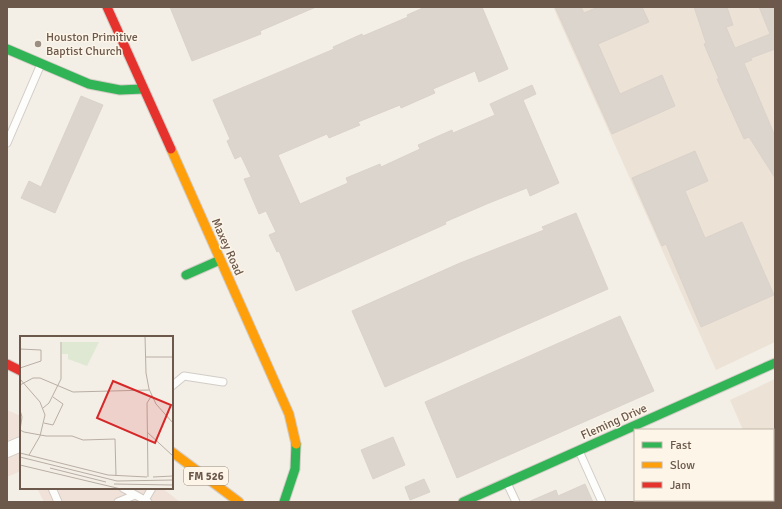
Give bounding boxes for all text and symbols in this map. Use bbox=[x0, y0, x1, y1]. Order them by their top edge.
place label: Houston Primitive Baptist Church bbox=[46, 30, 138, 59]
marker: Houston Primitive Baptist Church bbox=[33, 39, 43, 49]
street label: Maxey Road bbox=[208, 216, 246, 278]
inset map bbox=[20, 336, 173, 489]
street label: Fleming Drive bbox=[579, 401, 649, 443]
legend bbox=[634, 429, 774, 501]
text: Fast bbox=[670, 438, 691, 453]
text: Slow bbox=[670, 458, 695, 473]
road number: FM 526 bbox=[184, 467, 228, 485]
text: Jam bbox=[670, 478, 691, 493]

